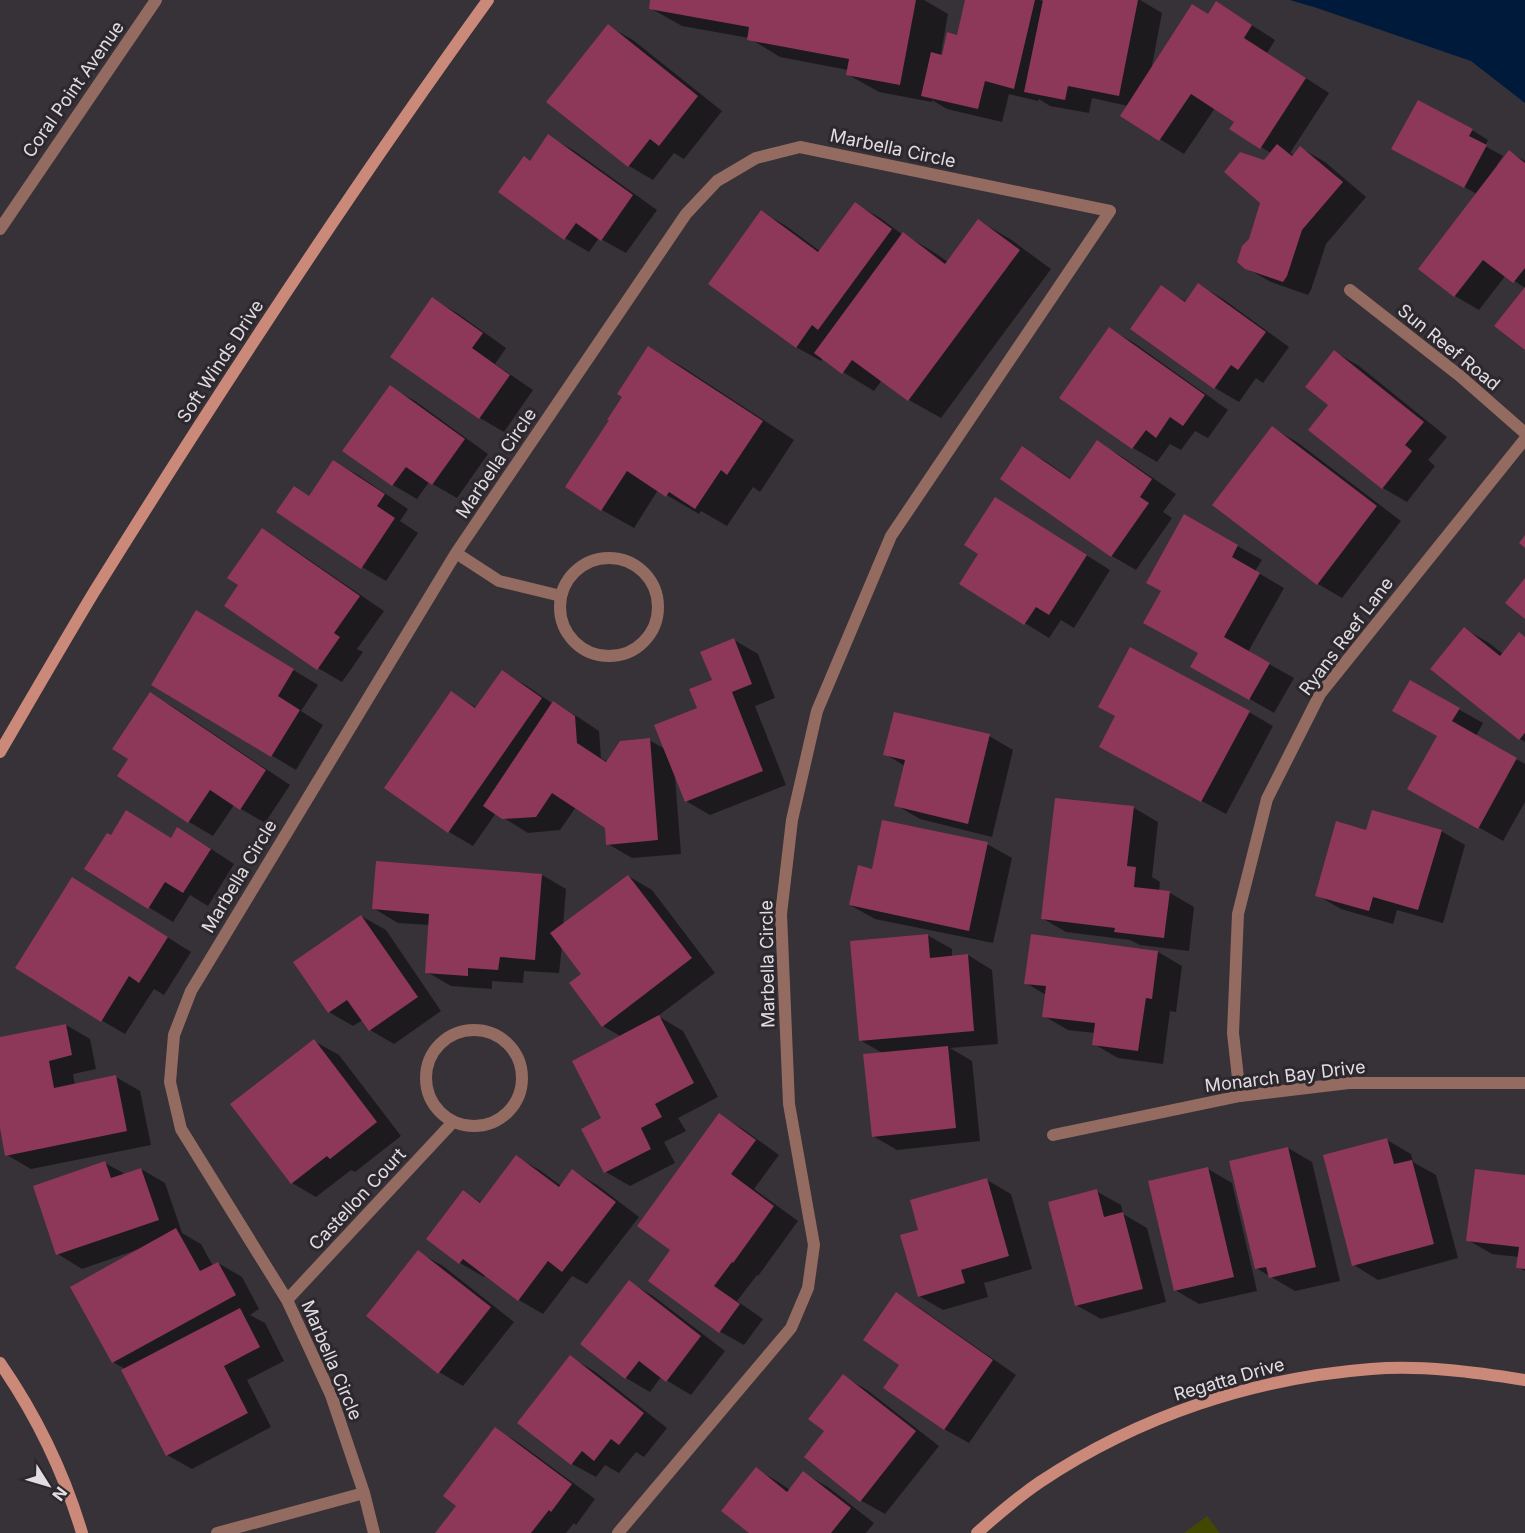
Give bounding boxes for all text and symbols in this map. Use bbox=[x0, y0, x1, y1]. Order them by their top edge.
street label: Coral Point Avenue bbox=[18, 17, 128, 161]
street label: Marbella Circle bbox=[828, 124, 958, 172]
street label: Soft Winds Drive bbox=[172, 296, 268, 426]
street label: Sun Reef Road bbox=[1394, 299, 1504, 395]
street label: Marbella Circle bbox=[452, 404, 540, 522]
street label: Ryans Reef Lane bbox=[1295, 573, 1397, 699]
street label: Marbella Circle bbox=[197, 816, 281, 936]
street label: Marbella Circle bbox=[755, 900, 779, 1028]
street label: Monarch Bay Drive bbox=[1203, 1056, 1367, 1096]
street label: Castellon Court bbox=[304, 1144, 410, 1254]
street label: Marbella Circle bbox=[297, 1297, 367, 1423]
street label: Regatta Drive bbox=[1171, 1353, 1287, 1405]
north arrow bbox=[18, 1455, 78, 1515]
text: N bbox=[48, 1483, 72, 1505]

